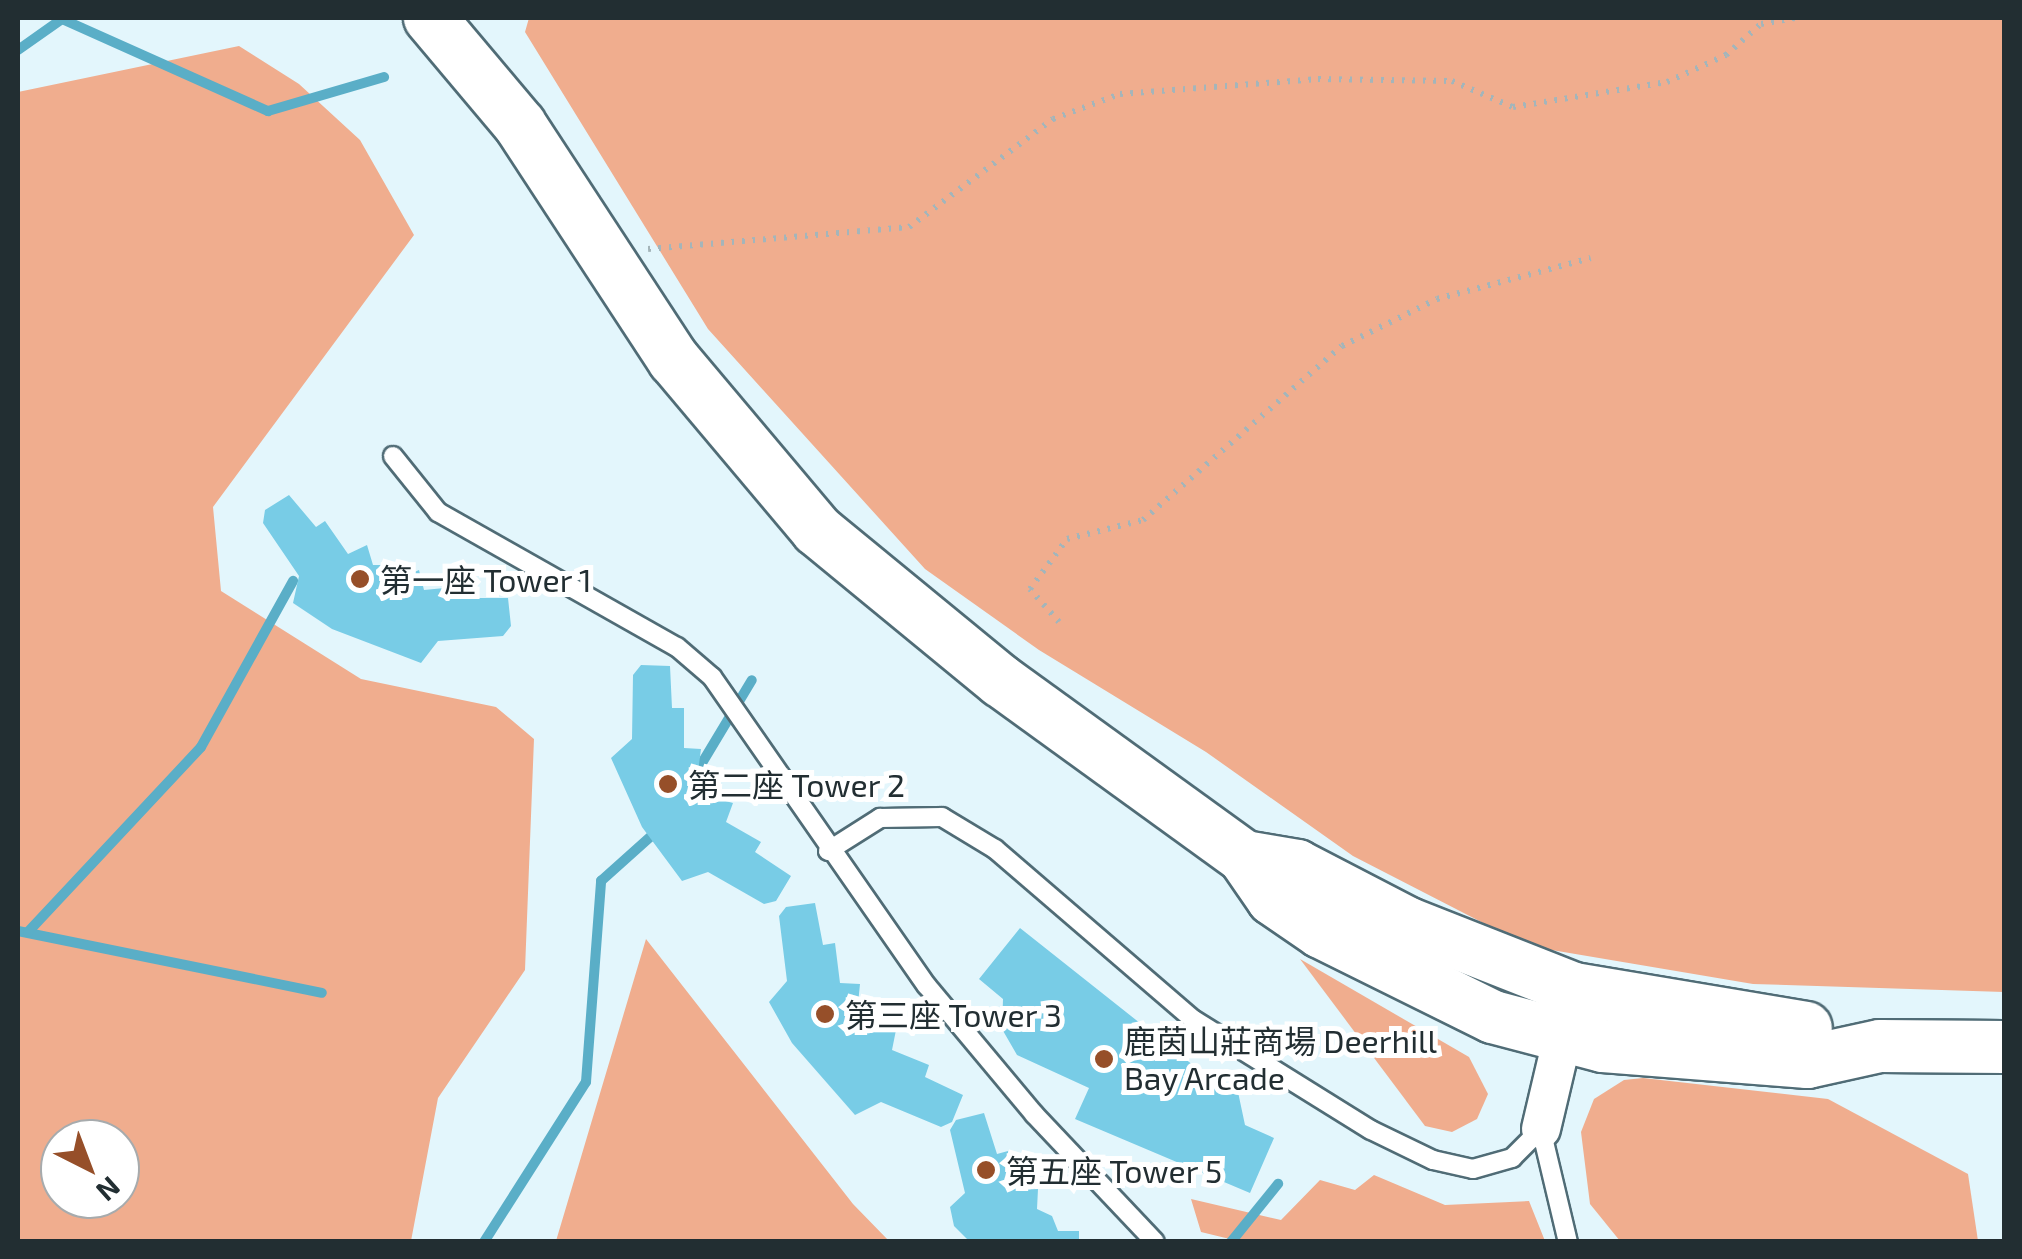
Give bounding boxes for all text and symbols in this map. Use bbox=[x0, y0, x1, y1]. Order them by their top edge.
place label: 第一座 Tower 1 bbox=[380, 560, 592, 598]
marker: 第一座 Tower 1 bbox=[349, 568, 371, 590]
place label: 第二座 Tower 2 bbox=[688, 765, 906, 803]
marker: 第二座 Tower 2 bbox=[657, 773, 679, 795]
place label: 第三座 Tower 3 bbox=[845, 995, 1062, 1033]
marker: 第三座 Tower 3 bbox=[814, 1003, 836, 1025]
place label: 鹿茵山莊商場 Deerhill Bay Arcade bbox=[1124, 1022, 1437, 1097]
marker: 鹿茵山莊商場 Deerhill Bay Arcade bbox=[1093, 1048, 1115, 1070]
north arrow bbox=[40, 1119, 140, 1219]
place label: 第五座 Tower 5 bbox=[1006, 1151, 1223, 1189]
marker: 第五座 Tower 5 bbox=[975, 1159, 997, 1181]
text: N bbox=[90, 1170, 128, 1209]

